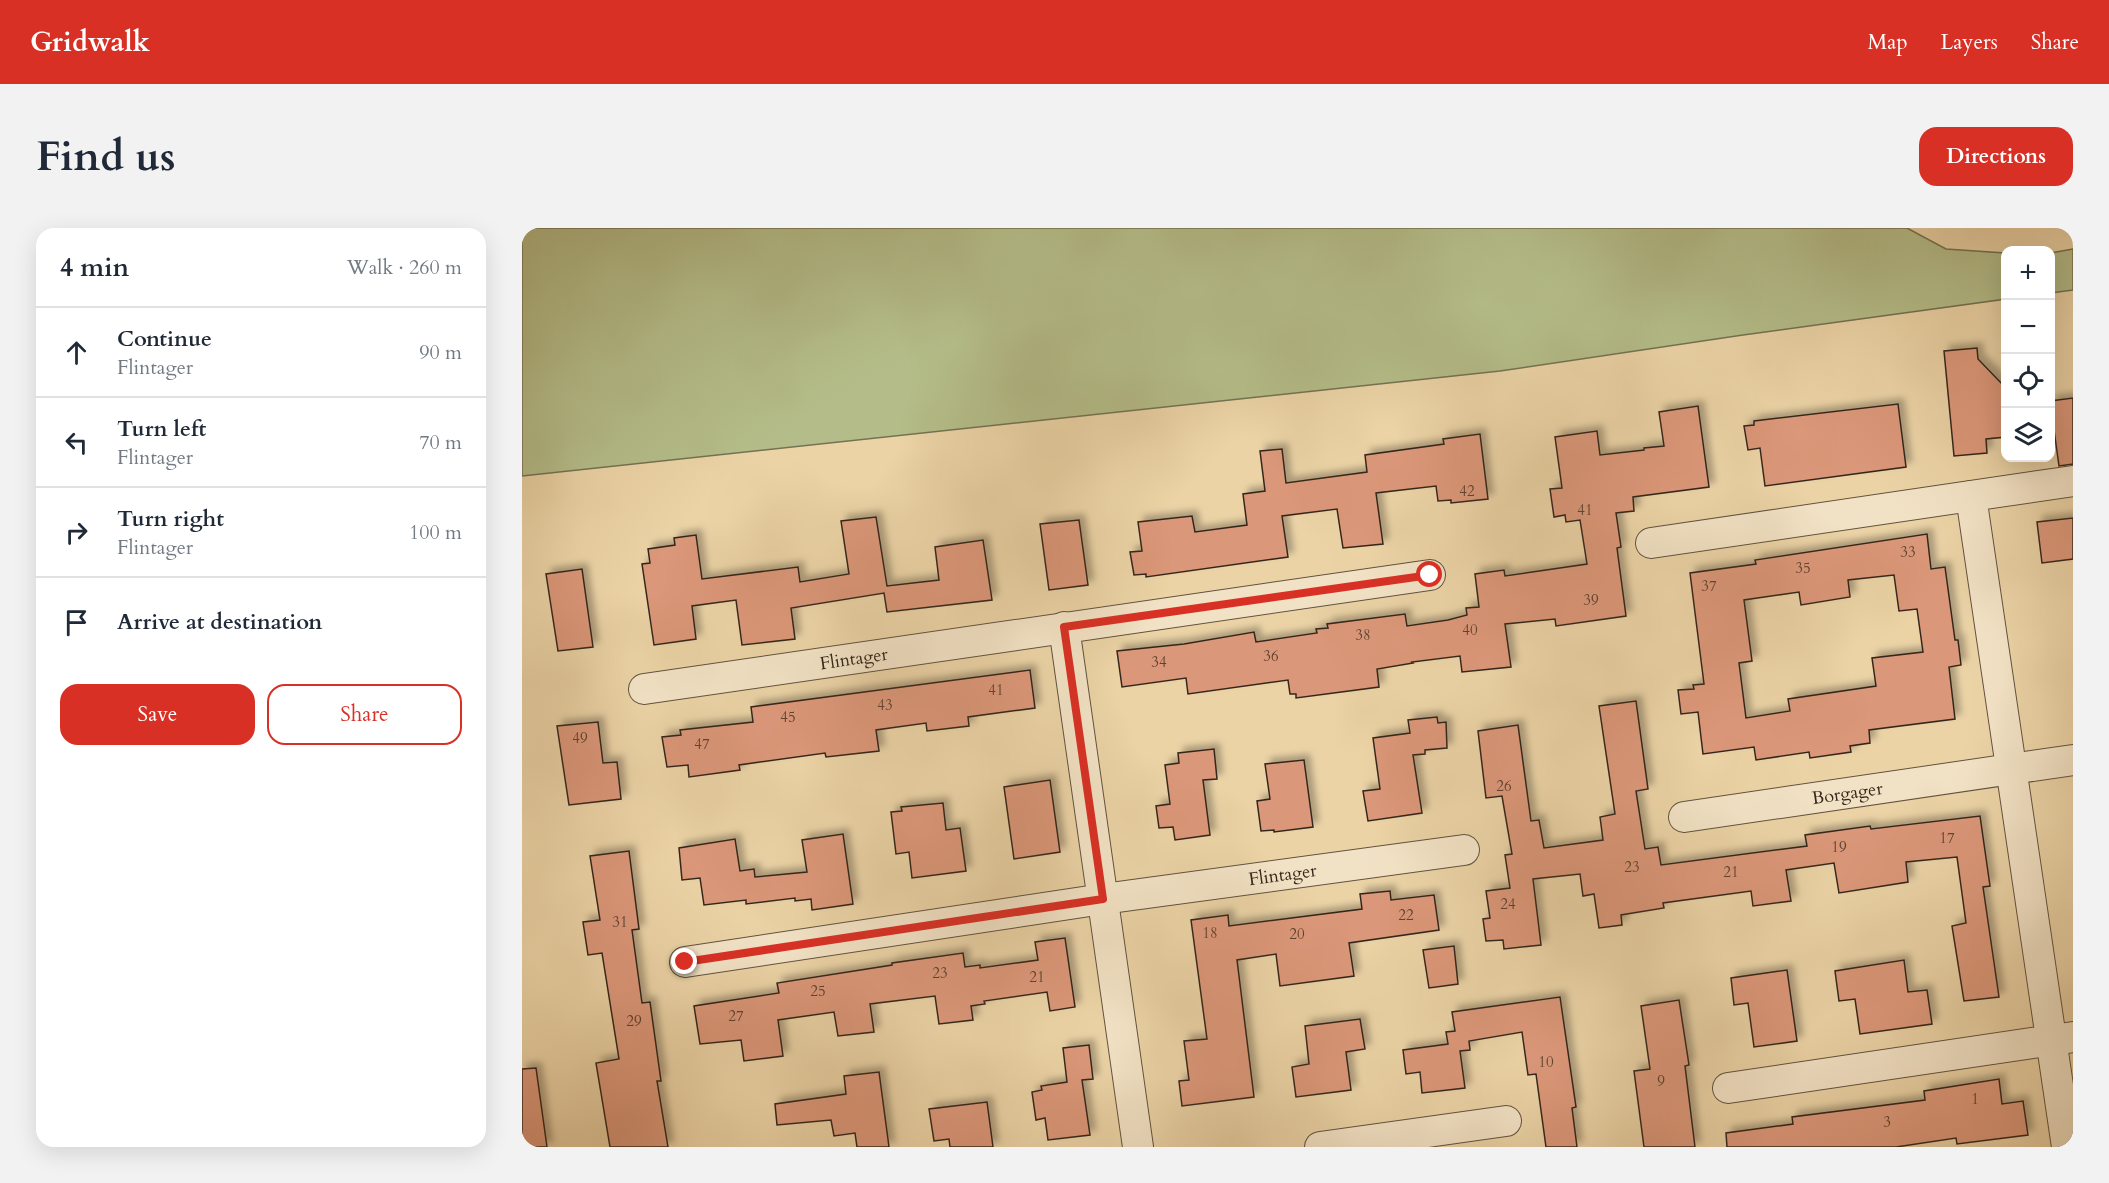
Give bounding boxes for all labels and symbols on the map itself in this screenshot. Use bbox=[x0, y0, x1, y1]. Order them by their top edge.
house number: 42 bbox=[1459, 481, 1475, 501]
house number: 41 bbox=[1577, 500, 1593, 520]
house number: 33 bbox=[1900, 542, 1916, 562]
house number: 35 bbox=[1795, 558, 1811, 578]
route start bbox=[1416, 561, 1442, 587]
house number: 37 bbox=[1701, 576, 1717, 596]
house number: 39 bbox=[1583, 590, 1599, 610]
house number: 40 bbox=[1462, 620, 1478, 640]
house number: 38 bbox=[1355, 625, 1371, 645]
street label: Flintager bbox=[818, 642, 890, 676]
house number: 36 bbox=[1263, 646, 1279, 666]
house number: 34 bbox=[1151, 652, 1167, 672]
house number: 41 bbox=[988, 680, 1004, 700]
house number: 43 bbox=[877, 695, 893, 715]
house number: 45 bbox=[780, 707, 796, 727]
house number: 49 bbox=[572, 728, 588, 748]
house number: 47 bbox=[694, 734, 710, 754]
house number: 26 bbox=[1496, 776, 1512, 796]
street label: Borgager bbox=[1810, 776, 1885, 811]
house number: 17 bbox=[1939, 828, 1955, 848]
house number: 19 bbox=[1831, 837, 1847, 857]
house number: 23 bbox=[1624, 857, 1640, 877]
street label: Flintager bbox=[1247, 858, 1319, 892]
house number: 21 bbox=[1723, 862, 1739, 882]
house number: 24 bbox=[1500, 894, 1516, 914]
house number: 22 bbox=[1398, 905, 1414, 925]
house number: 31 bbox=[612, 912, 628, 932]
house number: 18 bbox=[1202, 923, 1218, 943]
house number: 20 bbox=[1289, 924, 1305, 944]
route end bbox=[671, 948, 697, 974]
house number: 23 bbox=[932, 963, 948, 983]
house number: 21 bbox=[1029, 967, 1045, 987]
house number: 25 bbox=[810, 981, 826, 1001]
house number: 27 bbox=[728, 1006, 744, 1026]
house number: 29 bbox=[626, 1011, 642, 1031]
house number: 10 bbox=[1538, 1052, 1554, 1072]
house number: 9 bbox=[1657, 1071, 1665, 1091]
house number: 1 bbox=[1971, 1089, 1979, 1109]
house number: 3 bbox=[1883, 1112, 1891, 1132]

